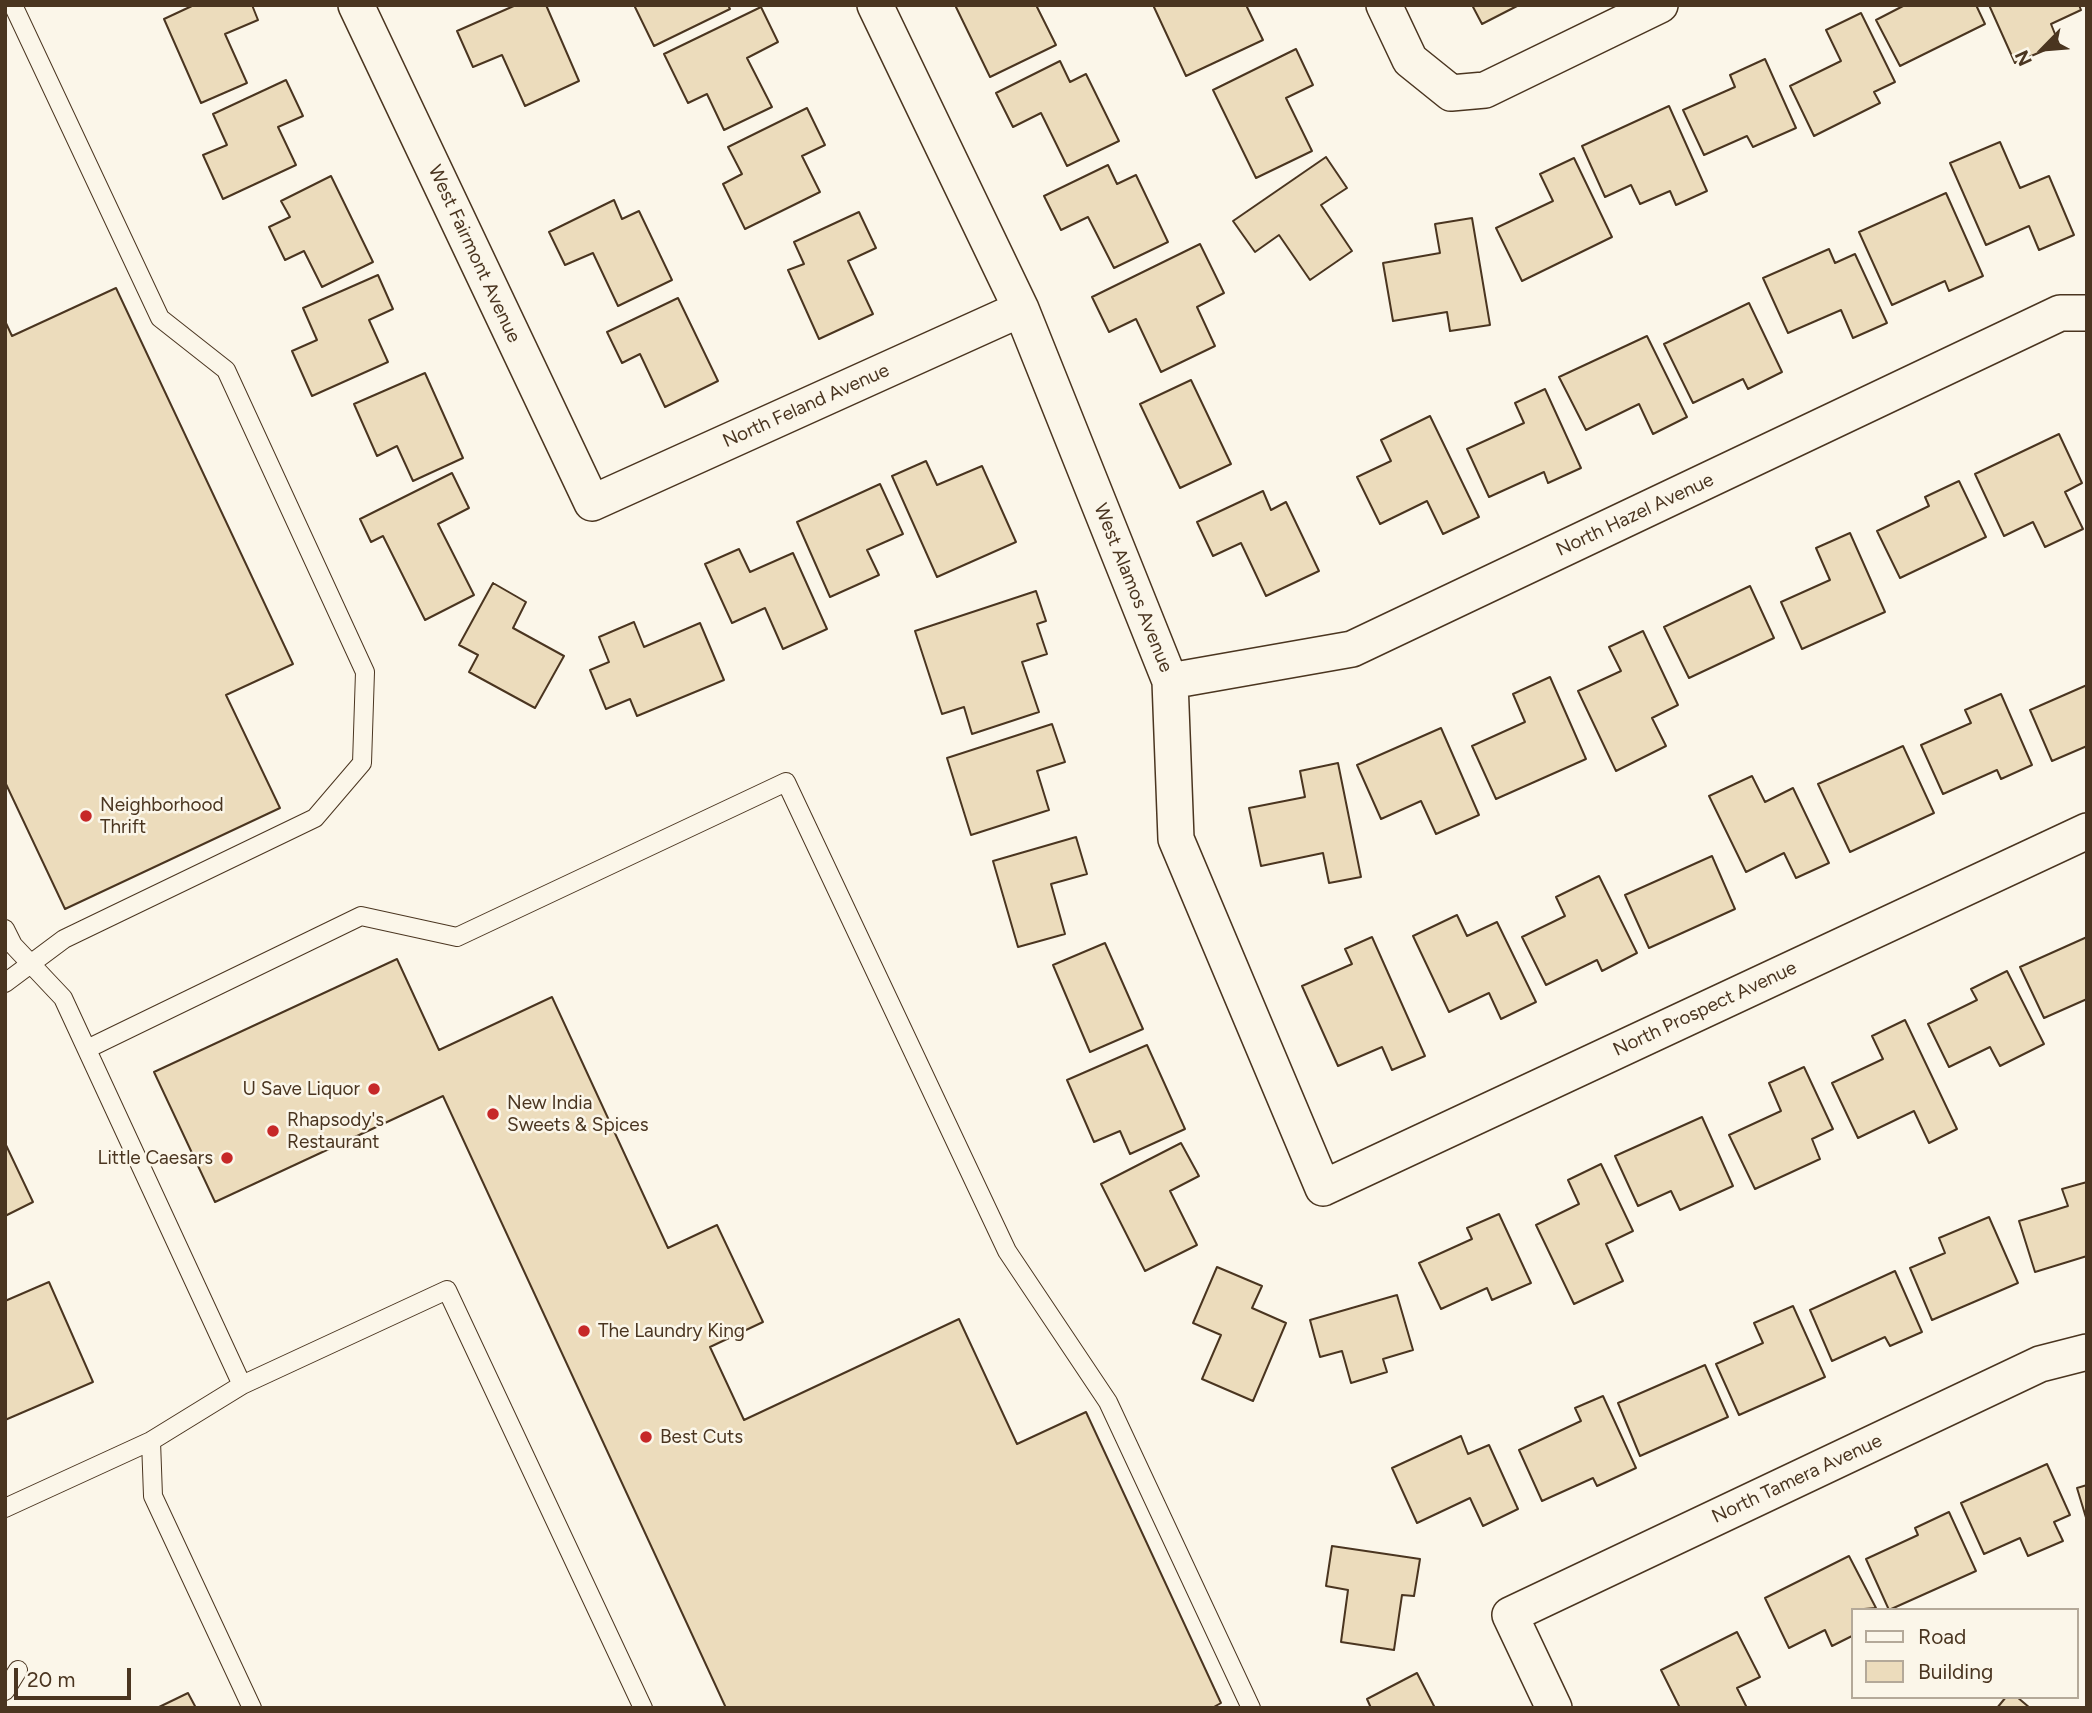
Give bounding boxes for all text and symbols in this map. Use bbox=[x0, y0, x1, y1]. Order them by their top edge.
north arrow bbox=[2008, 14, 2078, 84]
text: N bbox=[2010, 47, 2037, 70]
street label: West Fairmont Avenue bbox=[423, 162, 525, 346]
street label: North Feland Avenue bbox=[719, 359, 893, 453]
street label: North Hazel Avenue bbox=[1553, 468, 1717, 562]
street label: West Alamos Avenue bbox=[1089, 500, 1177, 676]
place label: Neighborhood Thrift bbox=[100, 794, 224, 838]
marker: Neighborhood Thrift bbox=[78, 808, 94, 824]
street label: North Prospect Avenue bbox=[1610, 956, 1800, 1062]
place label: U Save Liquor bbox=[243, 1078, 360, 1100]
marker: U Save Liquor bbox=[366, 1081, 382, 1097]
place label: New India Sweets & Spices bbox=[507, 1092, 649, 1136]
marker: New India Sweets & Spices bbox=[485, 1106, 501, 1122]
place label: Rhapsody's Restaurant bbox=[287, 1109, 384, 1153]
marker: Rhapsody's Restaurant bbox=[265, 1123, 281, 1139]
place label: Little Caesars bbox=[98, 1147, 213, 1169]
marker: Little Caesars bbox=[219, 1150, 235, 1166]
place label: The Laundry King bbox=[598, 1320, 745, 1342]
marker: The Laundry King bbox=[576, 1323, 592, 1339]
place label: Best Cuts bbox=[660, 1426, 743, 1448]
marker: Best Cuts bbox=[638, 1429, 654, 1445]
street label: North Tamera Avenue bbox=[1708, 1430, 1886, 1528]
legend bbox=[1850, 1608, 2078, 1699]
text: Road bbox=[1918, 1624, 1966, 1649]
scale bar bbox=[18, 1654, 135, 1698]
text: Building bbox=[1918, 1659, 1993, 1684]
text: 20 m bbox=[27, 1667, 75, 1692]

